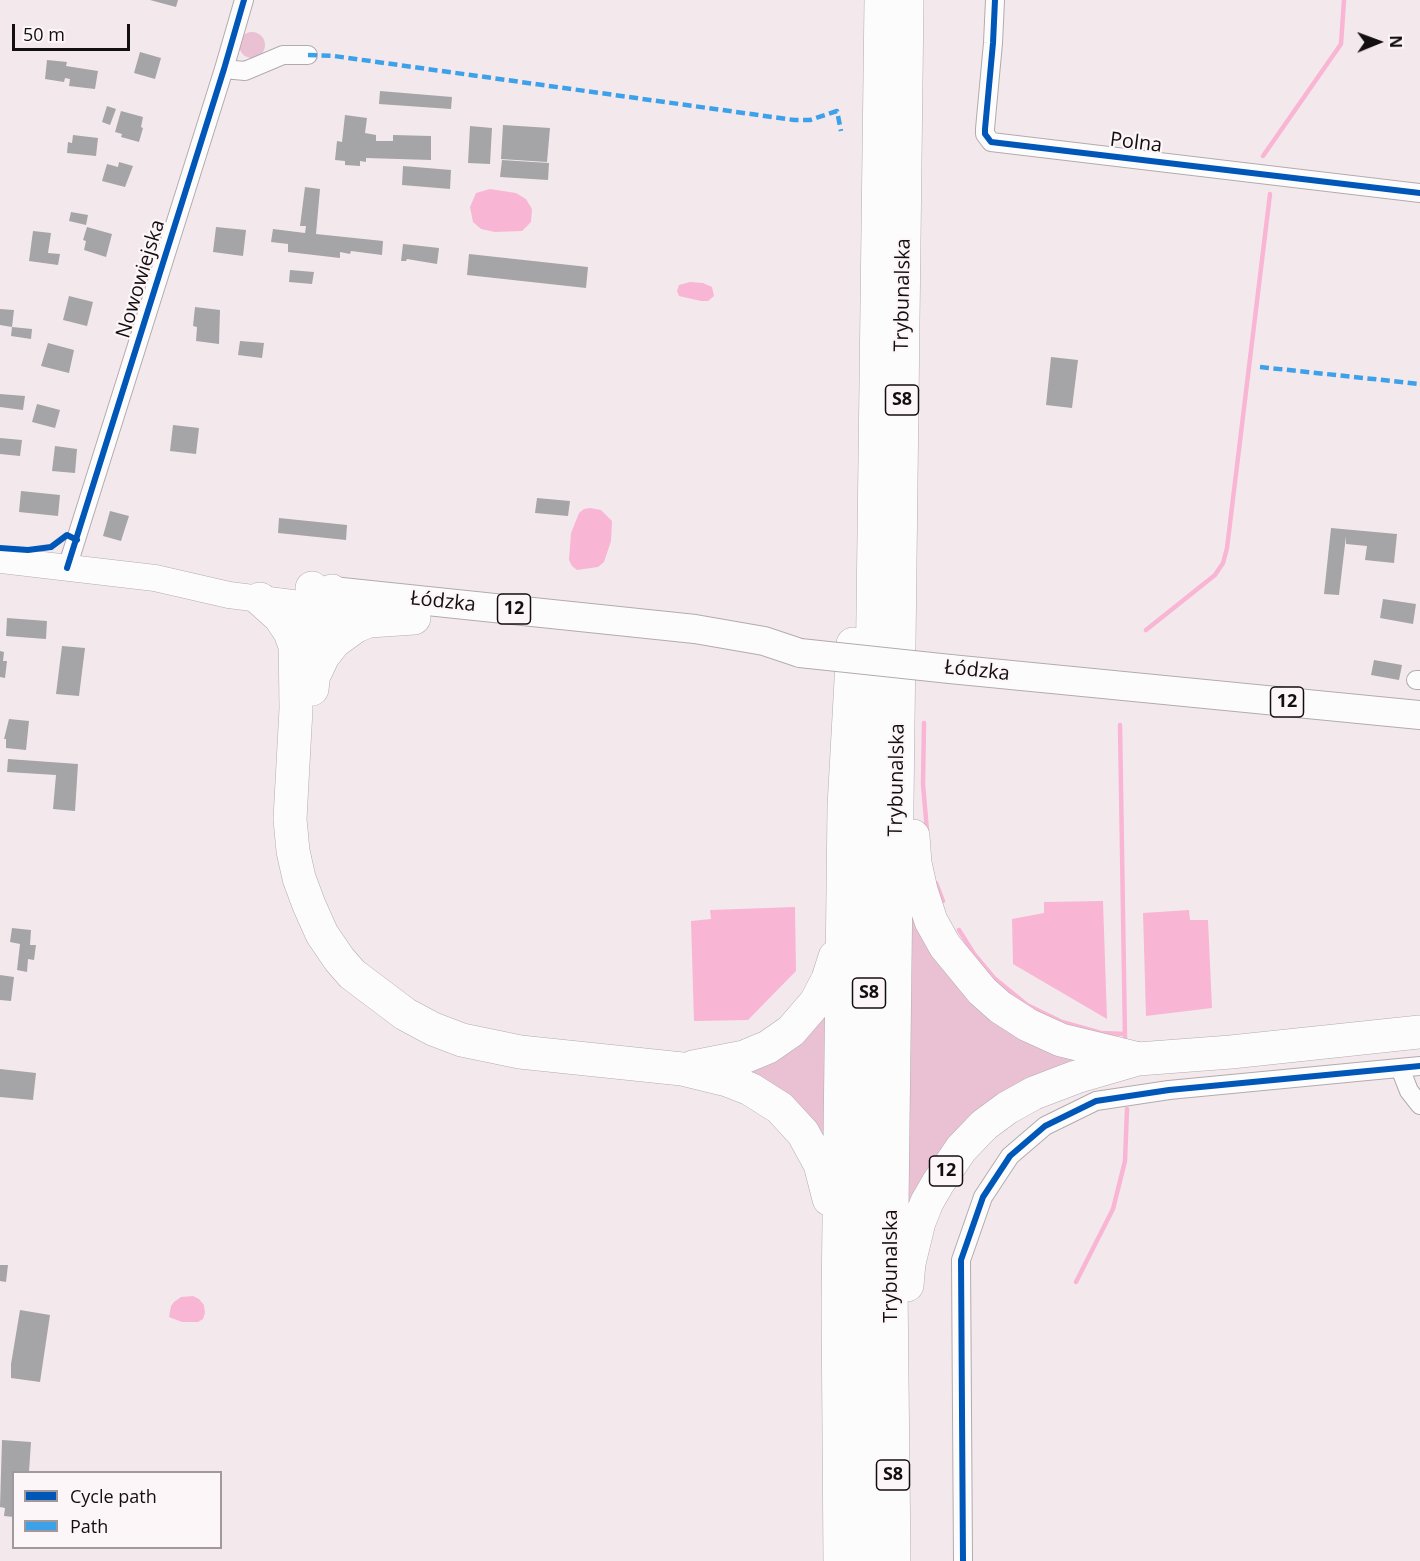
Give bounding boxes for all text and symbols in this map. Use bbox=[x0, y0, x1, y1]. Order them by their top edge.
scale bar bbox=[15, 12, 134, 50]
north arrow bbox=[1348, 12, 1408, 72]
text: 50 m bbox=[23, 22, 65, 46]
text: N bbox=[1385, 35, 1407, 48]
street label: Polna bbox=[1108, 128, 1164, 158]
street label: Nowowiejska bbox=[112, 217, 170, 341]
street label: Trybunalska bbox=[890, 238, 916, 352]
road number: S8 bbox=[886, 385, 918, 415]
street label: Łódzka bbox=[409, 587, 477, 617]
road number: 12 bbox=[498, 594, 530, 624]
street label: Łódzka bbox=[943, 656, 1011, 686]
road number: 12 bbox=[1270, 687, 1304, 717]
street label: Trybunalska bbox=[884, 723, 910, 837]
road number: S8 bbox=[852, 978, 886, 1008]
road number: 12 bbox=[930, 1156, 962, 1186]
street label: Trybunalska bbox=[879, 1209, 903, 1323]
road number: S8 bbox=[876, 1460, 910, 1490]
legend bbox=[12, 1471, 222, 1549]
text: Cycle path bbox=[70, 1484, 157, 1508]
text: Path bbox=[70, 1514, 108, 1538]

